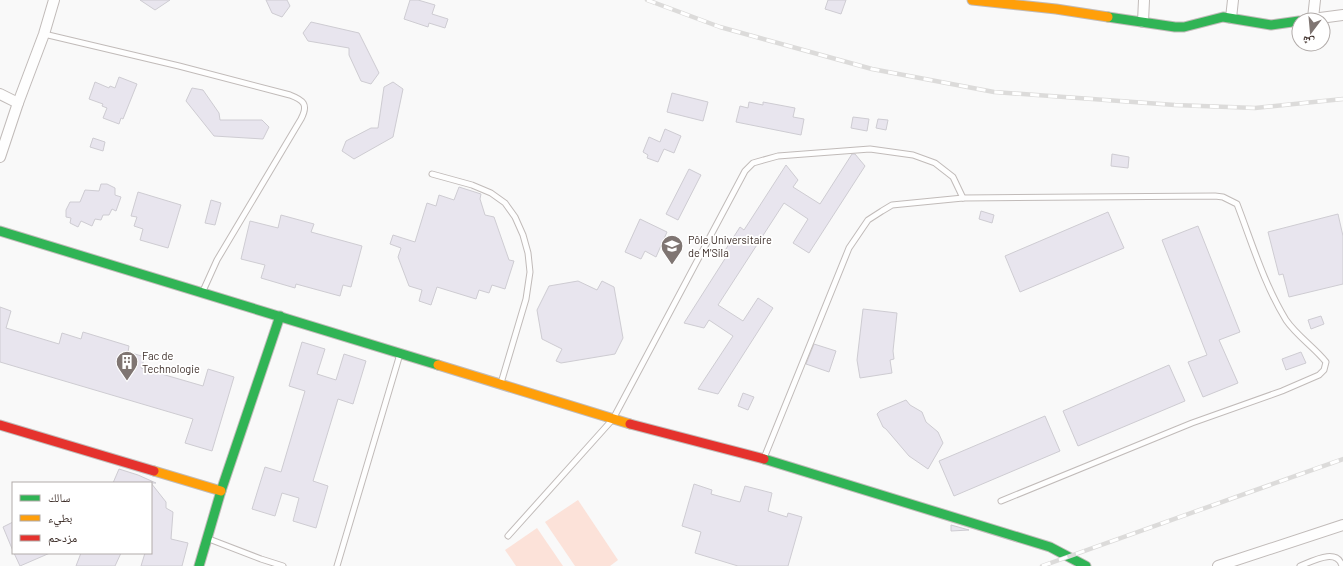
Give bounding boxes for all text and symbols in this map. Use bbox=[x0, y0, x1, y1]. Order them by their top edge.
north arrow bbox=[1291, 12, 1331, 52]
text: ش bbox=[1300, 32, 1316, 50]
school or university icon: Pôle Universitaire de M'Sila bbox=[659, 233, 685, 266]
place label: Pôle Universitaire de M'Sila bbox=[688, 233, 772, 259]
building icon: Fac de Technologie bbox=[114, 349, 140, 382]
place label: Fac de Technologie bbox=[142, 349, 200, 375]
legend bbox=[12, 482, 152, 554]
text: سالك bbox=[48, 490, 70, 504]
text: بطيء bbox=[48, 510, 72, 528]
text: مزدحم bbox=[48, 530, 77, 546]

